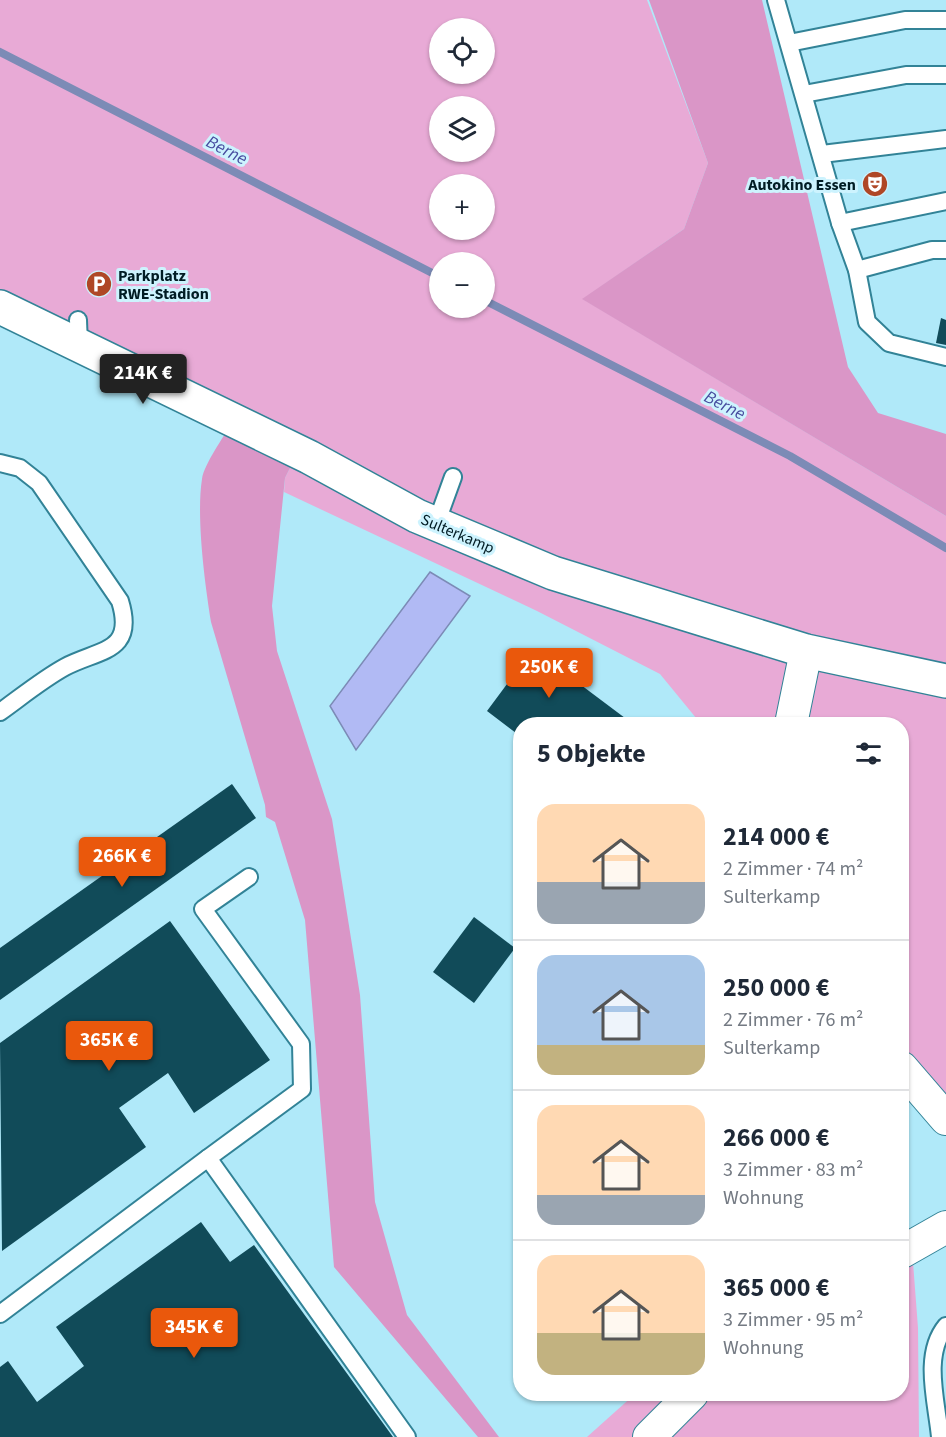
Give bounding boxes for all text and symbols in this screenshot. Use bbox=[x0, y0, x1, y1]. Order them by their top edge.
map controls bbox=[429, 18, 495, 318]
button: locate bbox=[429, 18, 495, 84]
button: layers bbox=[429, 96, 495, 162]
water label: Berne bbox=[202, 130, 252, 172]
theatre icon: Autokino Essen bbox=[860, 169, 890, 199]
button: + bbox=[429, 174, 495, 240]
place label: Autokino Essen bbox=[747, 174, 856, 196]
button: − bbox=[429, 252, 495, 318]
place label: Parkplatz RWE-Stadion bbox=[118, 265, 209, 305]
parking icon: Parkplatz RWE-Stadion bbox=[84, 269, 114, 299]
pin: 214K € bbox=[94, 354, 192, 405]
text: 214K € bbox=[114, 359, 172, 387]
water label: Berne bbox=[700, 385, 750, 427]
street label: Sulterkamp bbox=[417, 509, 498, 559]
pin: 250K € bbox=[500, 648, 598, 699]
text: 250K € bbox=[520, 653, 578, 681]
text: 5 Objekte bbox=[537, 735, 646, 772]
icon: filters bbox=[852, 737, 885, 770]
text: 214 000 € bbox=[723, 818, 830, 855]
icon: home bbox=[585, 828, 657, 900]
pin: 266K € bbox=[73, 837, 171, 888]
text: 266K € bbox=[93, 842, 151, 870]
text: 2 Zimmer · 74 m² bbox=[723, 855, 863, 883]
text: Sulterkamp bbox=[723, 883, 820, 911]
text: 250 000 € bbox=[723, 969, 830, 1006]
icon: home bbox=[585, 979, 657, 1051]
text: 2 Zimmer · 76 m² bbox=[723, 1006, 863, 1034]
pin: 365K € bbox=[60, 1021, 158, 1072]
text: 365K € bbox=[80, 1026, 138, 1054]
text: Sulterkamp bbox=[723, 1034, 820, 1062]
text: 266 000 € bbox=[723, 1119, 830, 1156]
icon: home bbox=[585, 1129, 657, 1201]
text: 3 Zimmer · 83 m² bbox=[723, 1156, 863, 1184]
text: Wohnung bbox=[723, 1184, 803, 1212]
text: 365 000 € bbox=[723, 1269, 830, 1306]
icon: home bbox=[585, 1279, 657, 1351]
text: 3 Zimmer · 95 m² bbox=[723, 1306, 863, 1334]
pin: 345K € bbox=[145, 1308, 243, 1359]
text: 345K € bbox=[165, 1313, 223, 1341]
text: Wohnung bbox=[723, 1334, 803, 1362]

